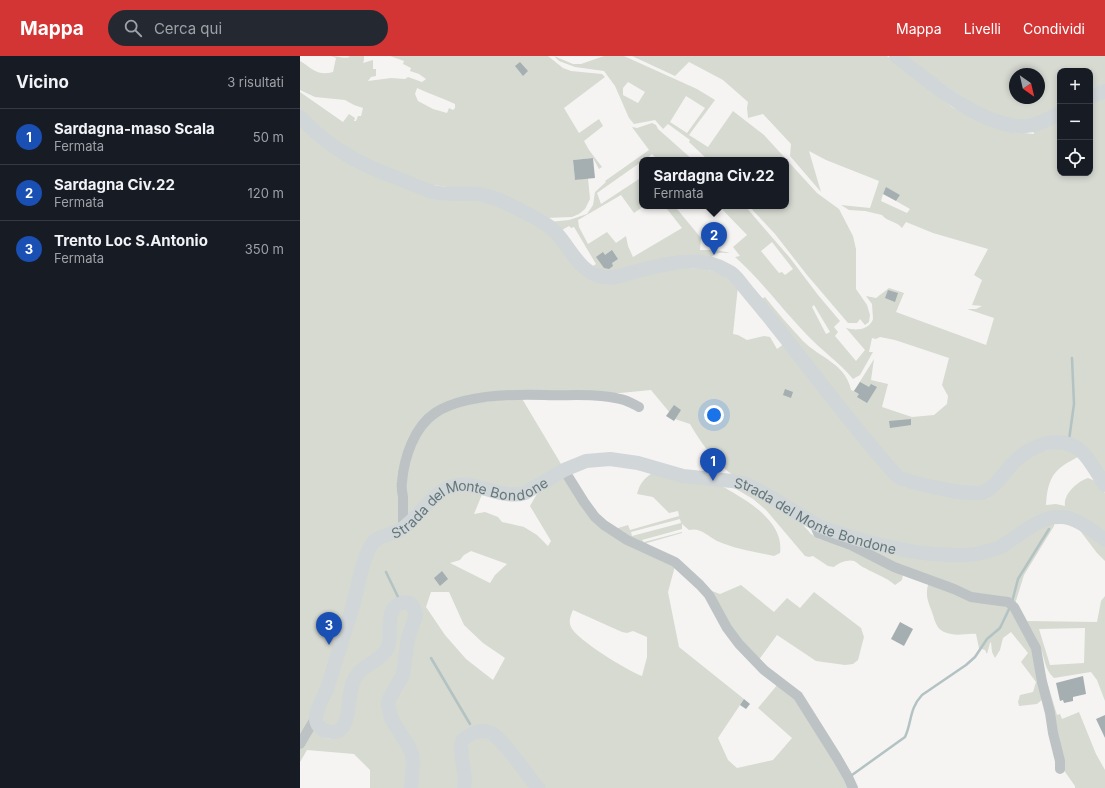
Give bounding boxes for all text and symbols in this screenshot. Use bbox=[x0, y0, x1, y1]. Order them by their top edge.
search box bbox=[108, 10, 388, 46]
text: Mappa bbox=[20, 17, 84, 40]
icon: search bbox=[122, 17, 144, 39]
text: Cerca qui bbox=[154, 19, 222, 38]
text: Mappa bbox=[896, 20, 942, 37]
text: Livelli bbox=[964, 20, 1001, 37]
text: Condividi bbox=[1023, 20, 1085, 37]
north arrow bbox=[1009, 68, 1045, 104]
map controls bbox=[1057, 68, 1093, 176]
button: + bbox=[1057, 68, 1093, 104]
text: Vicino bbox=[16, 72, 69, 92]
text: 3 risultati bbox=[227, 74, 284, 90]
button: − bbox=[1057, 104, 1093, 140]
text: Sardagna-maso Scala bbox=[54, 119, 215, 138]
text: 1 bbox=[26, 129, 32, 145]
text: 50 m bbox=[253, 129, 284, 145]
text: Fermata bbox=[54, 138, 104, 154]
button: locate bbox=[1057, 140, 1093, 176]
popup bbox=[639, 157, 789, 209]
text: Sardagna Civ.22 bbox=[654, 166, 775, 185]
text: Sardagna Civ.22 bbox=[54, 175, 175, 194]
text: 2 bbox=[25, 185, 33, 201]
text: 120 m bbox=[248, 185, 284, 201]
text: Fermata bbox=[654, 185, 704, 201]
text: Fermata bbox=[54, 194, 104, 210]
pin: 2 bbox=[701, 222, 727, 255]
text: Trento Loc S.Antonio bbox=[54, 231, 208, 250]
text: 3 bbox=[25, 241, 33, 257]
text: 350 m bbox=[245, 241, 284, 257]
text: Fermata bbox=[54, 250, 104, 266]
your location bbox=[704, 405, 724, 425]
pin: 1 bbox=[700, 448, 726, 481]
street label: Strada del Monte Bondone bbox=[389, 473, 550, 541]
street label: Strada del Monte Bondone bbox=[733, 473, 898, 557]
pin: 3 bbox=[316, 612, 342, 645]

